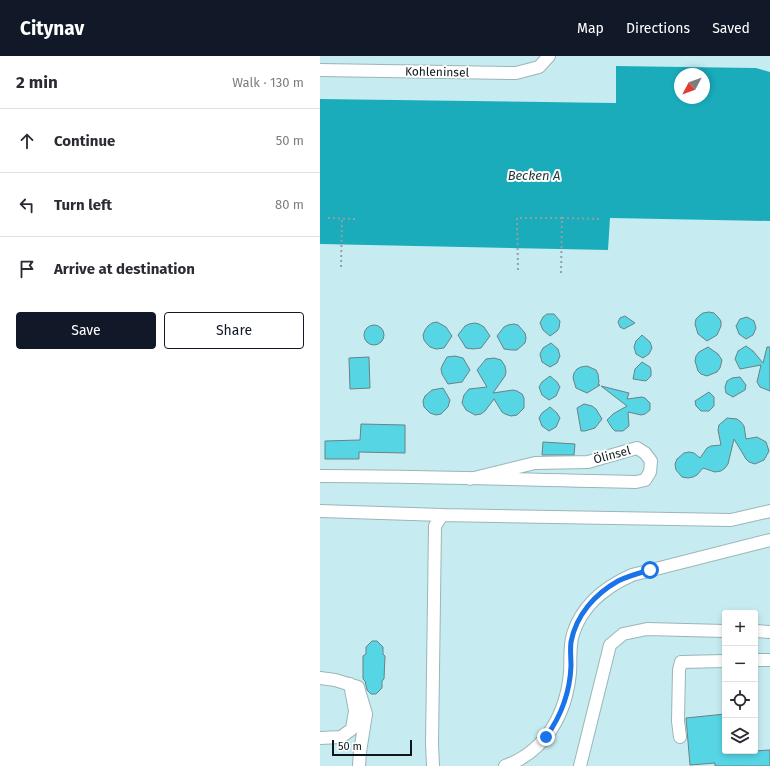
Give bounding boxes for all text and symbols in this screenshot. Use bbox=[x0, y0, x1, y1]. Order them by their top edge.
text: Citynav bbox=[20, 17, 84, 40]
text: Map bbox=[577, 20, 604, 37]
text: Directions bbox=[626, 20, 690, 37]
text: Saved bbox=[712, 20, 750, 37]
street label: Kohleninsel bbox=[405, 64, 470, 80]
north arrow bbox=[674, 68, 710, 104]
text: 2 min bbox=[16, 72, 58, 93]
text: Walk · 130 m bbox=[232, 75, 304, 90]
icon: ahead bbox=[16, 130, 38, 152]
text: Continue bbox=[54, 132, 115, 150]
text: 50 m bbox=[276, 133, 304, 148]
water label: Becken A bbox=[508, 168, 560, 183]
icon: left bbox=[16, 194, 38, 216]
text: Turn left bbox=[54, 196, 112, 214]
text: 80 m bbox=[275, 197, 304, 212]
icon: arrive bbox=[16, 258, 38, 280]
text: Arrive at destination bbox=[54, 260, 195, 278]
button: Save bbox=[16, 312, 156, 349]
button: Share bbox=[164, 312, 304, 349]
street label: Ölinsel bbox=[591, 441, 633, 467]
route start bbox=[641, 561, 659, 579]
map controls bbox=[722, 610, 758, 754]
button: + bbox=[722, 610, 758, 646]
button: − bbox=[722, 646, 758, 682]
button: locate bbox=[722, 682, 758, 718]
button: layers bbox=[722, 718, 758, 754]
route end bbox=[537, 728, 555, 746]
scale bar bbox=[332, 738, 412, 757]
text: 50 m bbox=[338, 740, 362, 753]

